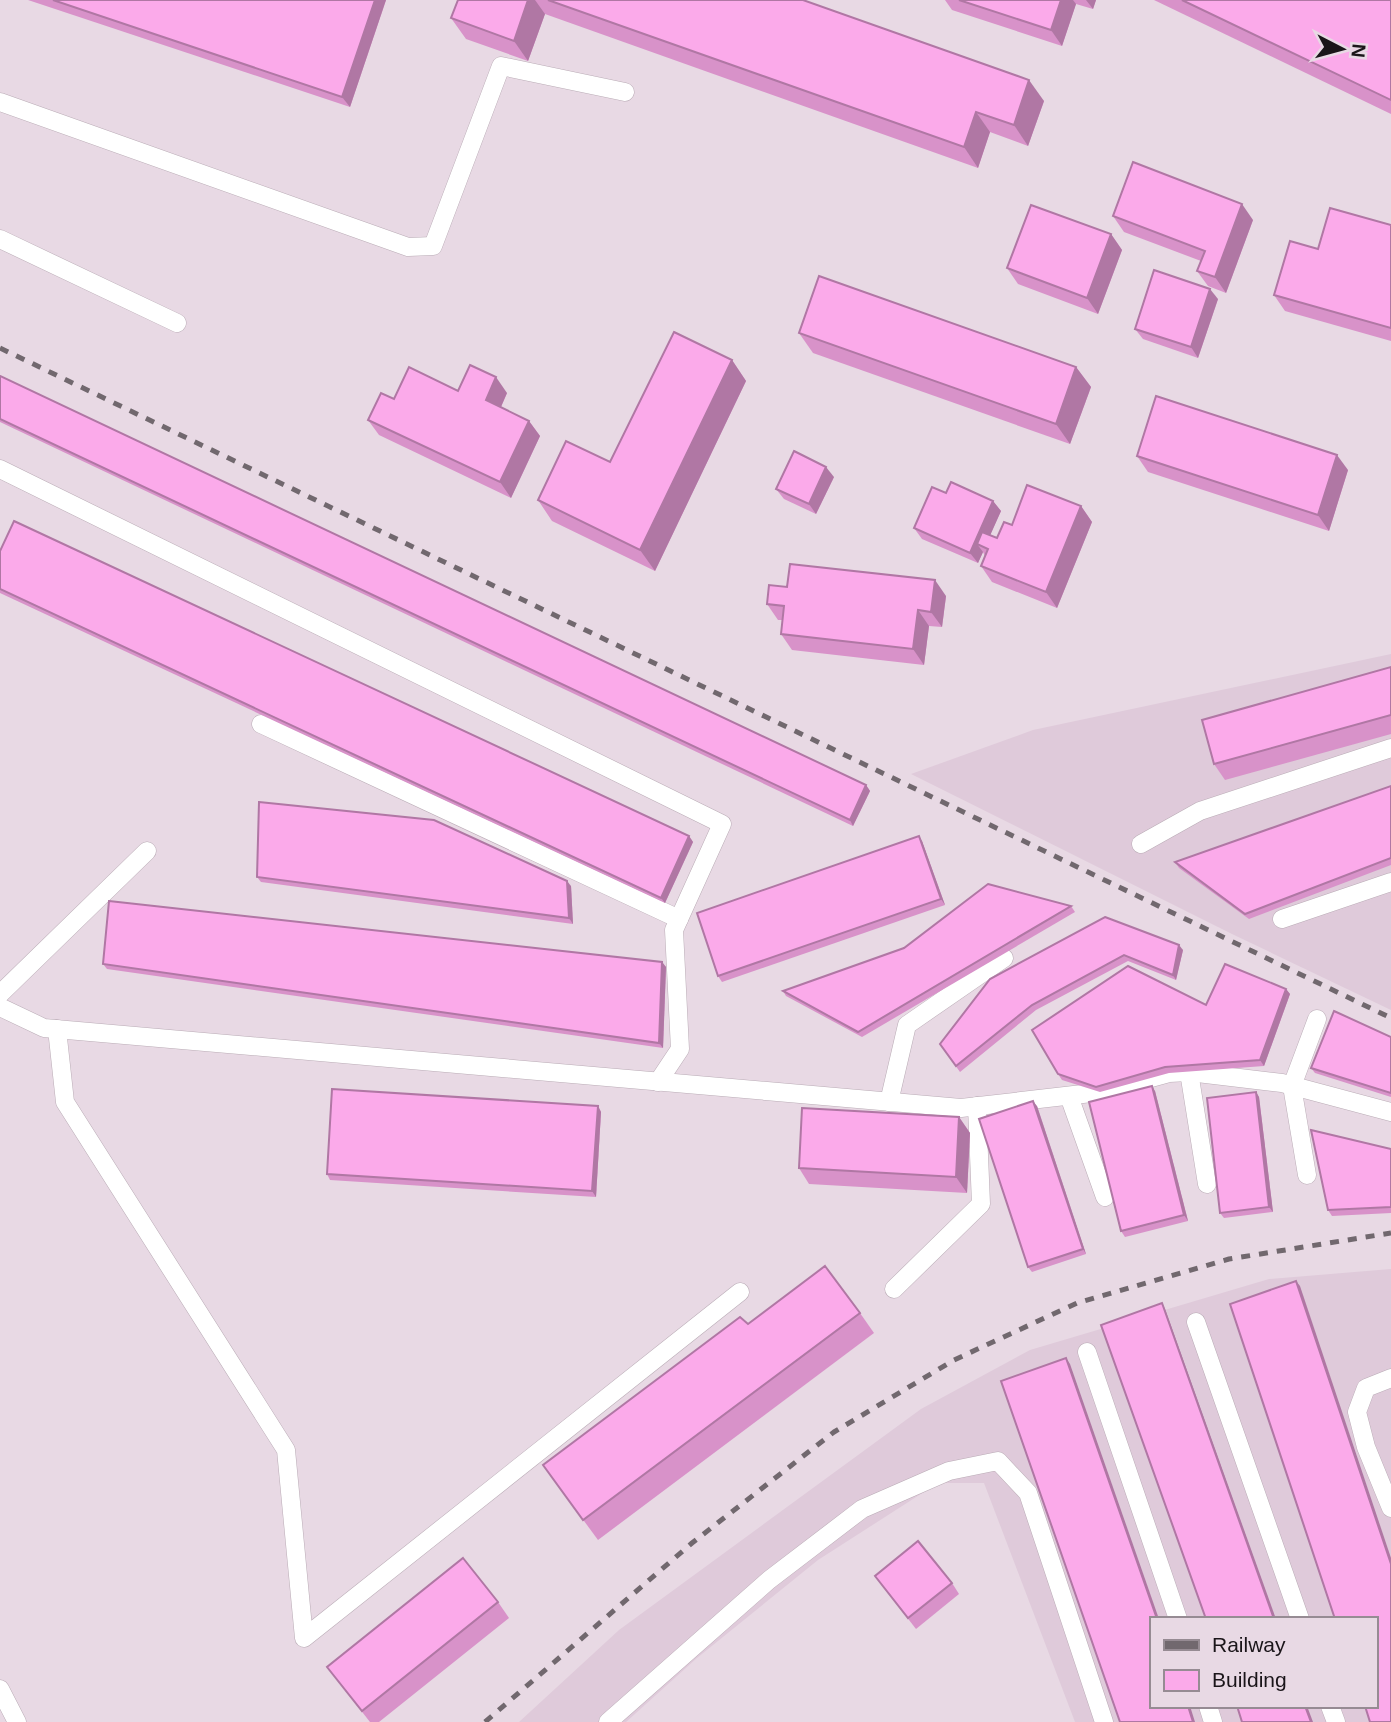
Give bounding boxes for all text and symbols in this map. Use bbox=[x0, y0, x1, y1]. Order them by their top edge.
north arrow bbox=[1307, 14, 1377, 84]
text: N bbox=[1347, 43, 1370, 59]
legend bbox=[1150, 1617, 1377, 1708]
text: Railway bbox=[1212, 1633, 1286, 1656]
text: Building bbox=[1212, 1668, 1287, 1691]

